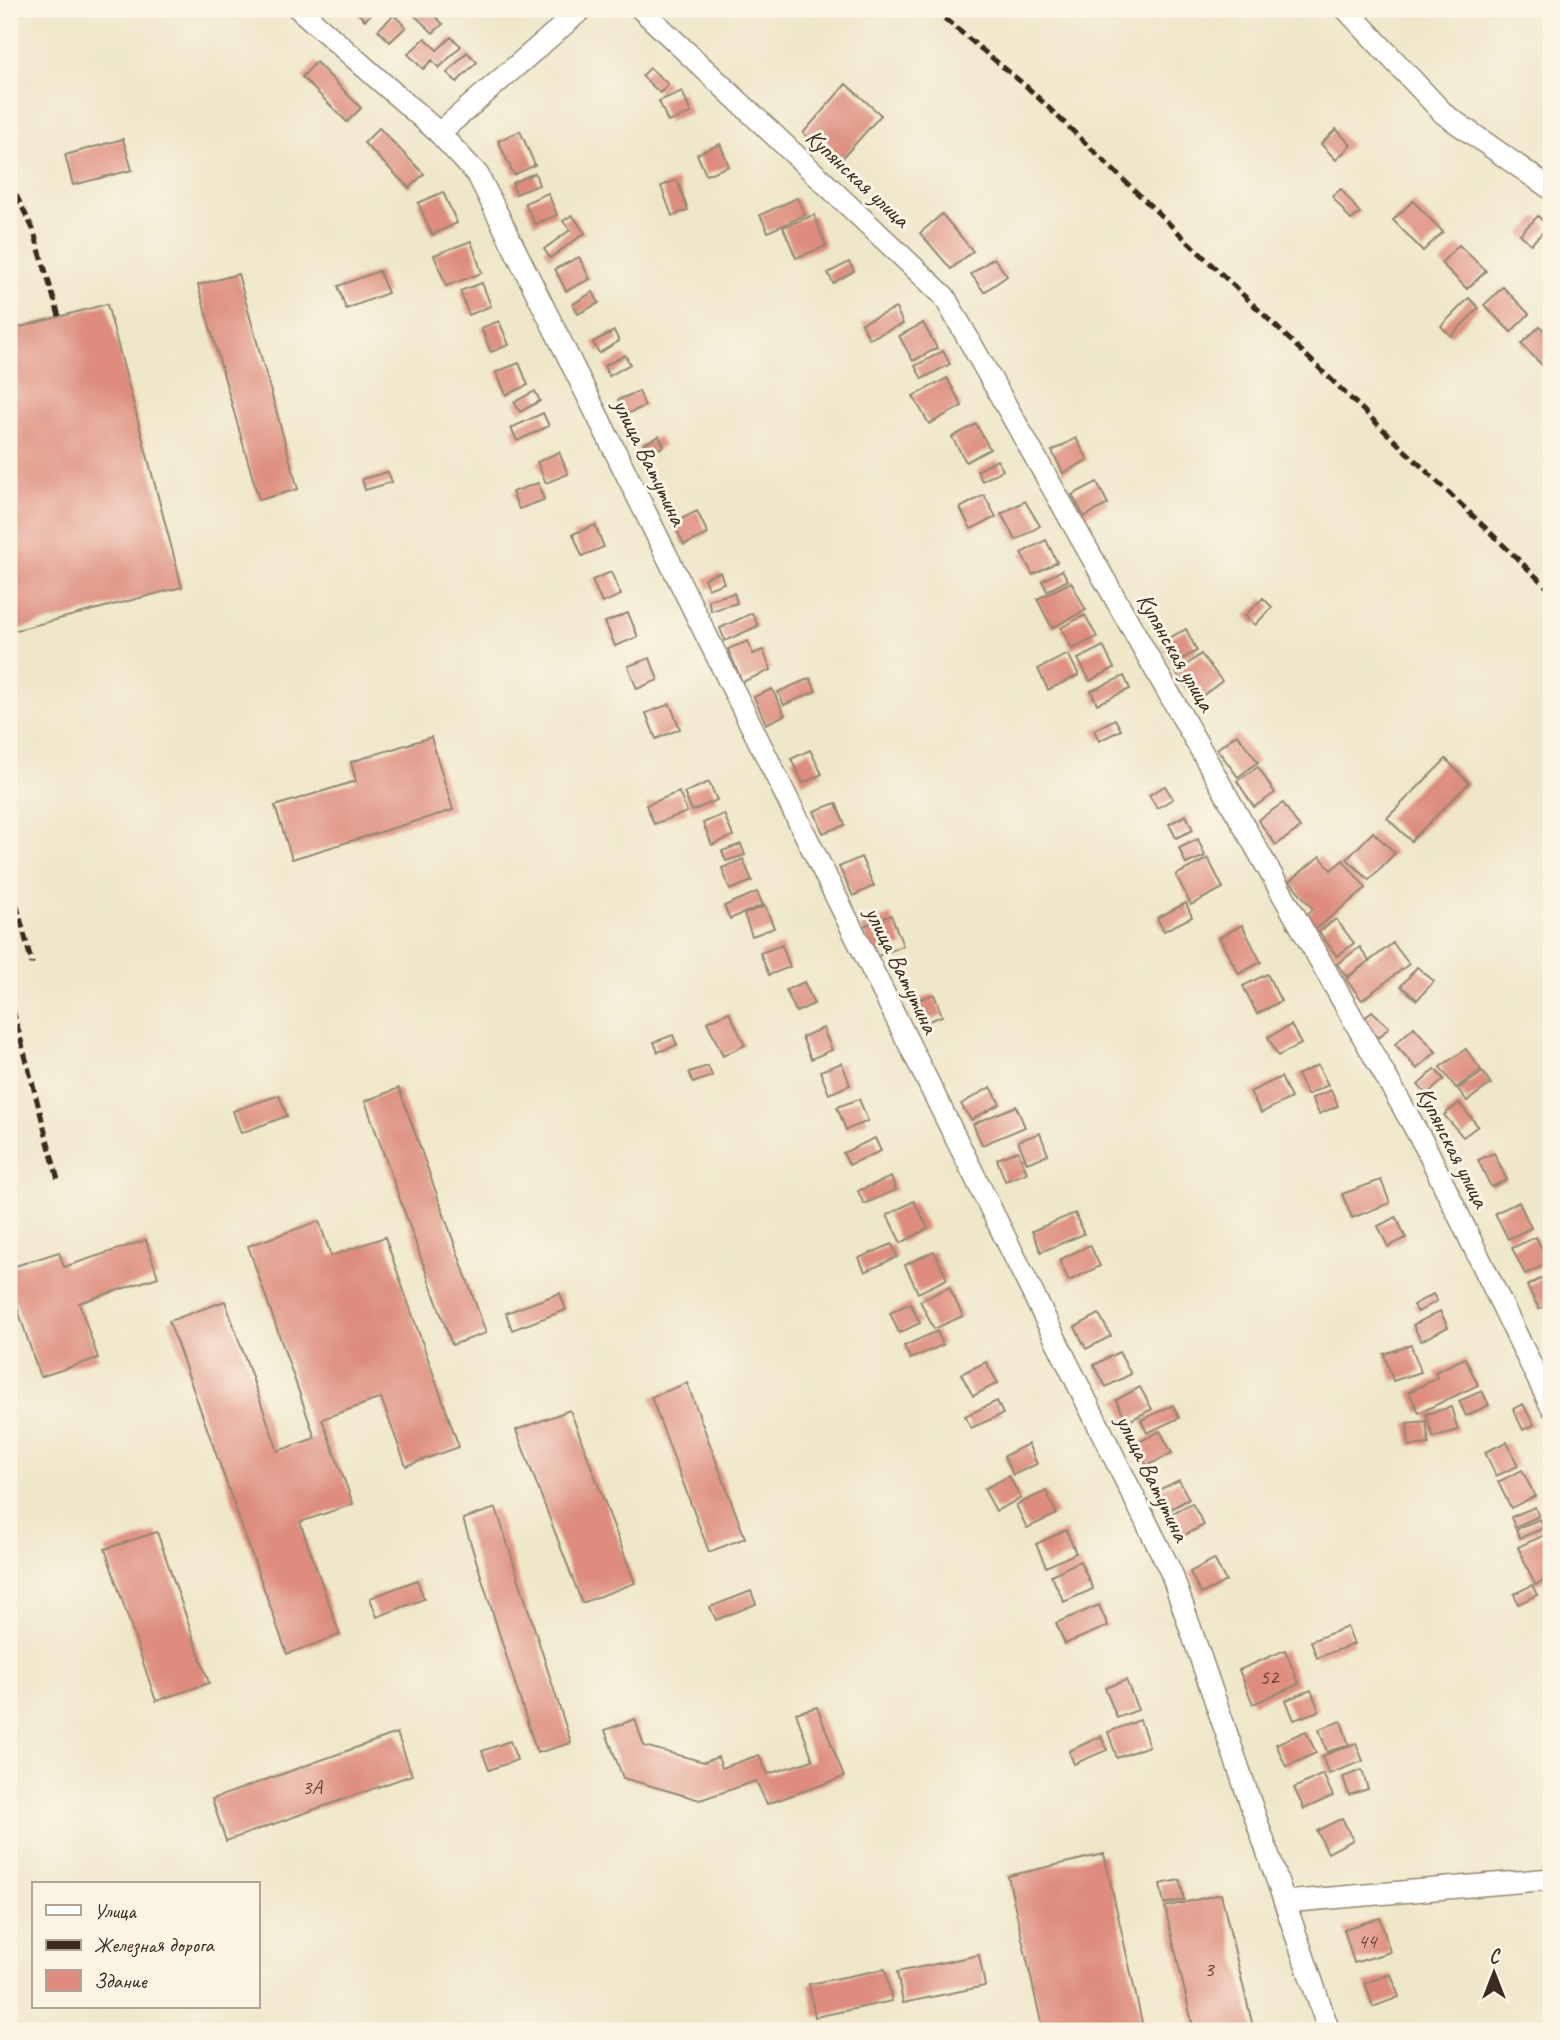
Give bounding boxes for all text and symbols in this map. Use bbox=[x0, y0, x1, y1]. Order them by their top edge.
street label: Купянская улица bbox=[800, 122, 918, 235]
street label: улица Ватутина bbox=[606, 392, 694, 532]
street label: Купянская улица bbox=[1130, 587, 1223, 718]
street label: улица Ватутина bbox=[858, 900, 946, 1040]
street label: Купянская улица bbox=[1410, 1081, 1497, 1214]
street label: улица Ватутина bbox=[1109, 1408, 1197, 1548]
house number: 52 bbox=[1260, 1664, 1280, 1690]
house number: 3А bbox=[302, 1774, 323, 1800]
legend bbox=[32, 1882, 259, 2008]
text: Улица bbox=[94, 1898, 137, 1924]
house number: 44 bbox=[1358, 1928, 1379, 1954]
text: Железная дорога bbox=[94, 1932, 215, 1958]
north arrow bbox=[1458, 1938, 1528, 2008]
text: С bbox=[1489, 1945, 1501, 1969]
house number: 3 bbox=[1204, 1956, 1215, 1982]
text: Здание bbox=[94, 1968, 148, 1994]

